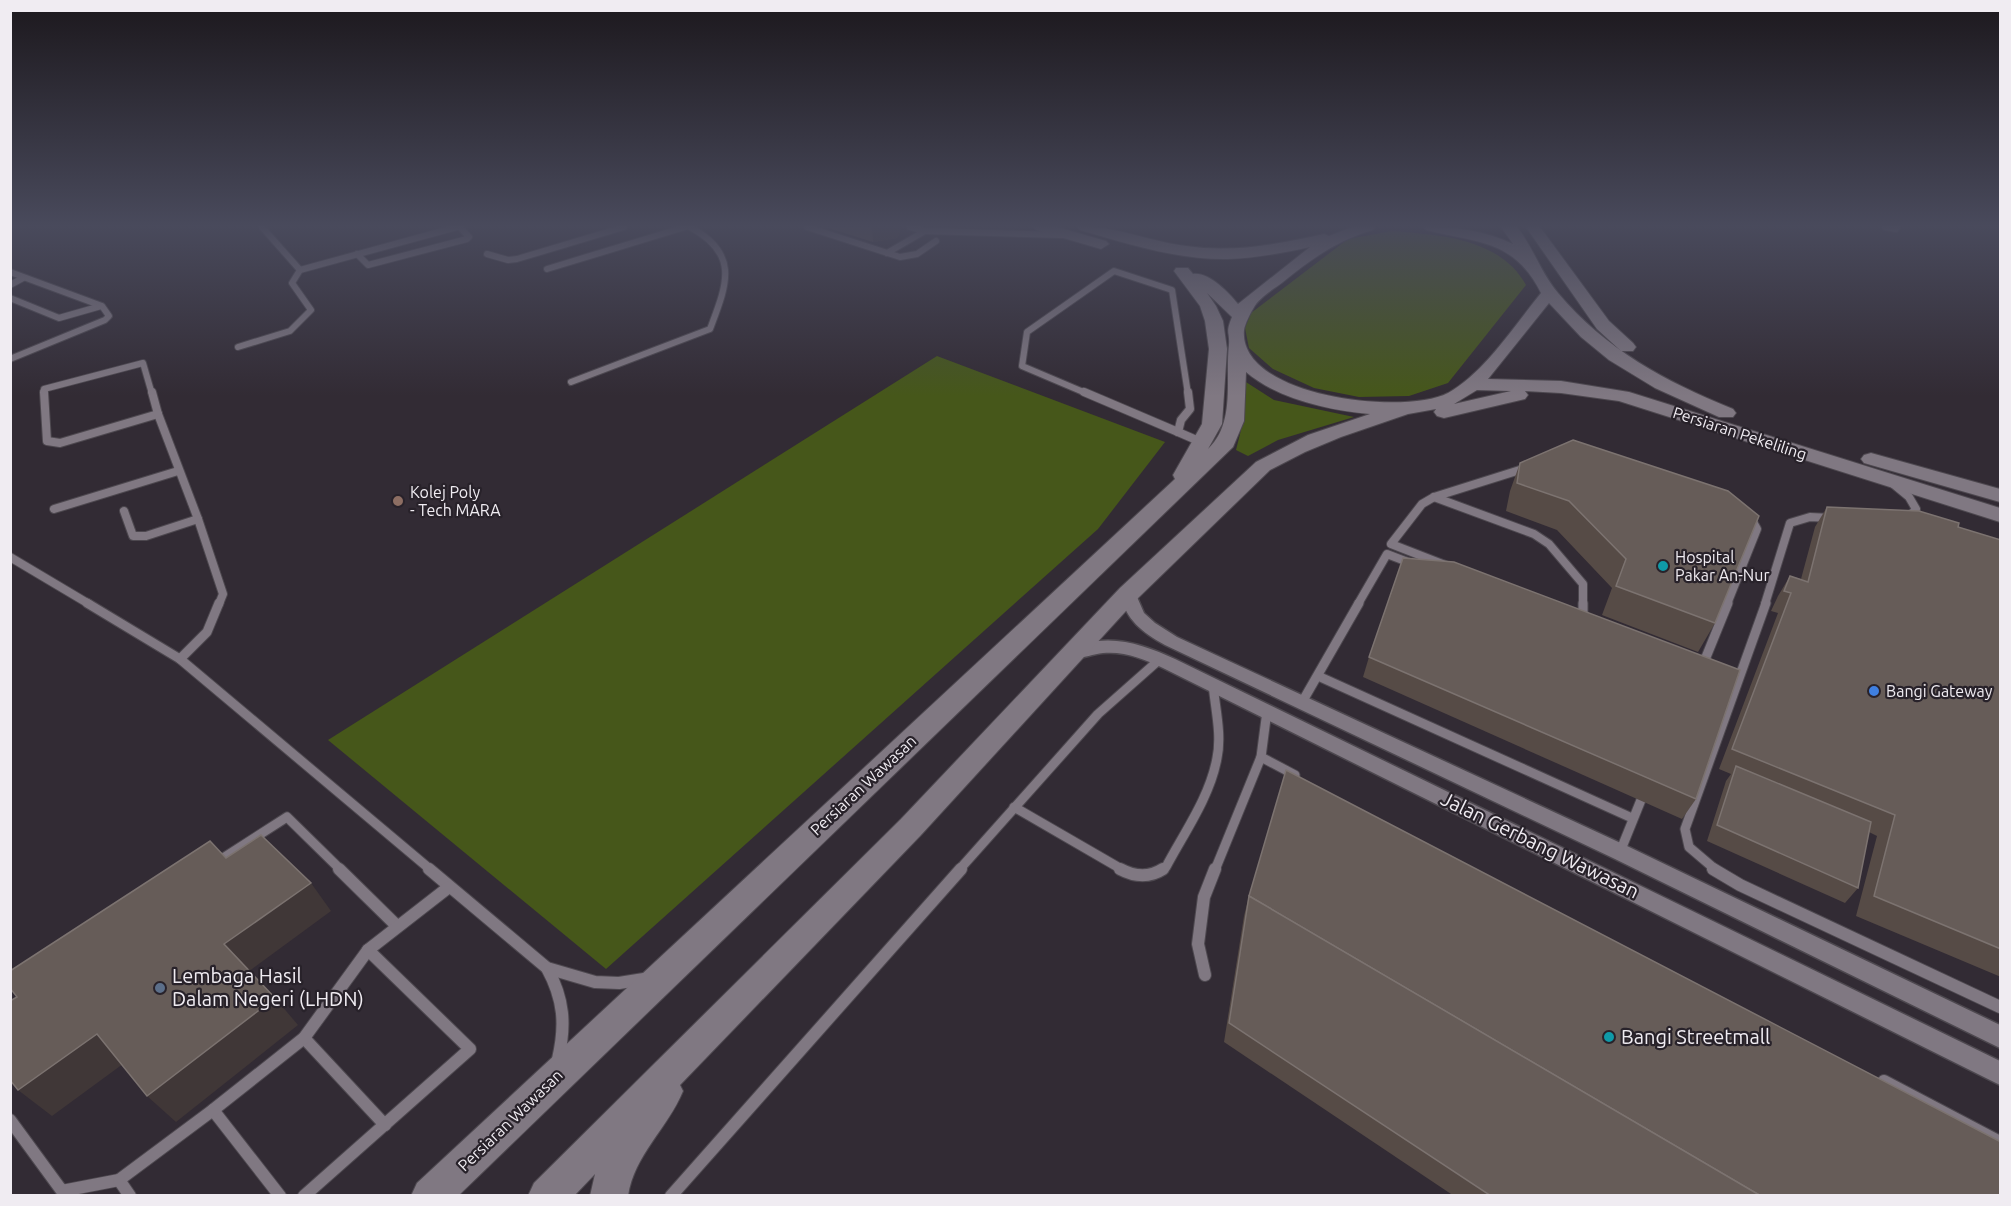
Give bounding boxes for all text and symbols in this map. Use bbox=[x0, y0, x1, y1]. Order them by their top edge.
street label: Persiaran Pekeliling bbox=[1671, 403, 1809, 463]
place label: Kolej Poly - Tech MARA bbox=[410, 483, 501, 519]
marker: Kolej Poly - Tech MARA bbox=[391, 494, 405, 508]
place label: Hospital Pakar An-Nur bbox=[1675, 548, 1769, 584]
marker: Hospital Pakar An-Nur bbox=[1656, 559, 1670, 573]
place label: Bangi Gateway bbox=[1886, 682, 1993, 700]
marker: Bangi Gateway bbox=[1867, 684, 1881, 698]
street label: Persiaran Wawasan bbox=[806, 731, 920, 839]
street label: Jalan Gerbang Wawasan bbox=[1437, 787, 1643, 903]
place label: Lembaga Hasil Dalam Negeri (LHDN) bbox=[172, 964, 364, 1010]
marker: Lembaga Hasil Dalam Negeri (LHDN) bbox=[153, 981, 167, 995]
place label: Bangi Streetmall bbox=[1621, 1025, 1770, 1048]
marker: Bangi Streetmall bbox=[1602, 1030, 1616, 1044]
street label: Persiaran Wawasan bbox=[454, 1066, 566, 1174]

